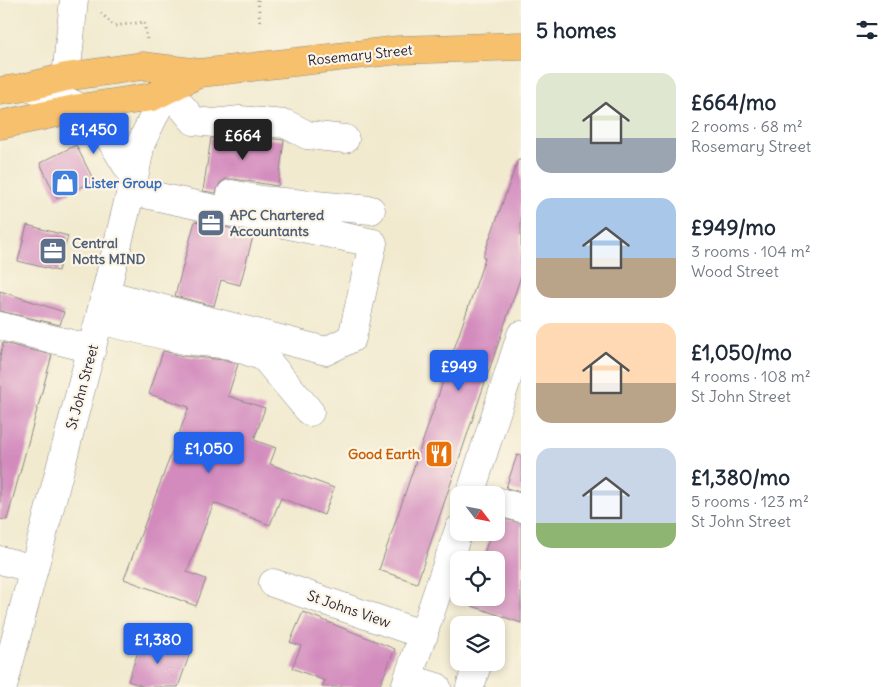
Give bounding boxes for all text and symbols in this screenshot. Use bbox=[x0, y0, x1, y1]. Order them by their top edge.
icon: filters bbox=[853, 16, 881, 44]
text: 5 homes bbox=[536, 17, 616, 44]
street label: Rosemary Street bbox=[307, 41, 414, 69]
text: £664/mo bbox=[691, 89, 776, 116]
icon: home bbox=[576, 93, 636, 153]
pin: £1,450 bbox=[53, 112, 135, 155]
text: 2 rooms · 68 m² bbox=[691, 116, 803, 136]
text: £1,450 bbox=[71, 119, 117, 139]
pin: £664 bbox=[213, 119, 273, 161]
text: £664 bbox=[225, 125, 261, 145]
text: Rosemary Street bbox=[691, 136, 811, 156]
shop icon: Lister Group bbox=[50, 168, 80, 198]
place label: Lister Group bbox=[84, 174, 162, 192]
place label: APC Chartered Accountants bbox=[230, 206, 325, 240]
office icon: APC Chartered Accountants bbox=[196, 208, 226, 238]
text: £949/mo bbox=[691, 214, 776, 241]
icon: home bbox=[576, 218, 636, 278]
place label: Central Notts MIND bbox=[72, 234, 146, 268]
office icon: Central Notts MIND bbox=[38, 236, 68, 266]
text: 3 rooms · 104 m² bbox=[691, 241, 811, 261]
text: Wood Street bbox=[691, 261, 779, 281]
text: £1,050/mo bbox=[691, 339, 792, 366]
street label: St John Street bbox=[62, 342, 102, 432]
icon: home bbox=[576, 343, 636, 403]
pin: £949 bbox=[429, 350, 489, 392]
text: £949 bbox=[441, 356, 477, 376]
text: 4 rooms · 108 m² bbox=[691, 366, 811, 386]
text: St John Street bbox=[691, 386, 791, 406]
pin: £1,050 bbox=[168, 432, 250, 474]
text: £1,050 bbox=[185, 438, 233, 458]
restaurant icon: Good Earth bbox=[424, 439, 454, 469]
place label: Good Earth bbox=[348, 445, 420, 463]
text: £1,380/mo bbox=[691, 464, 790, 491]
icon: home bbox=[576, 468, 636, 528]
north arrow bbox=[450, 486, 505, 541]
map controls bbox=[450, 486, 505, 671]
text: 5 rooms · 123 m² bbox=[691, 491, 809, 511]
text: St John Street bbox=[691, 511, 791, 531]
button: locate bbox=[450, 551, 505, 606]
street label: St Johns View bbox=[305, 586, 393, 632]
button: layers bbox=[450, 616, 505, 671]
pin: £1,380 bbox=[117, 622, 199, 665]
text: £1,380 bbox=[135, 629, 181, 649]

